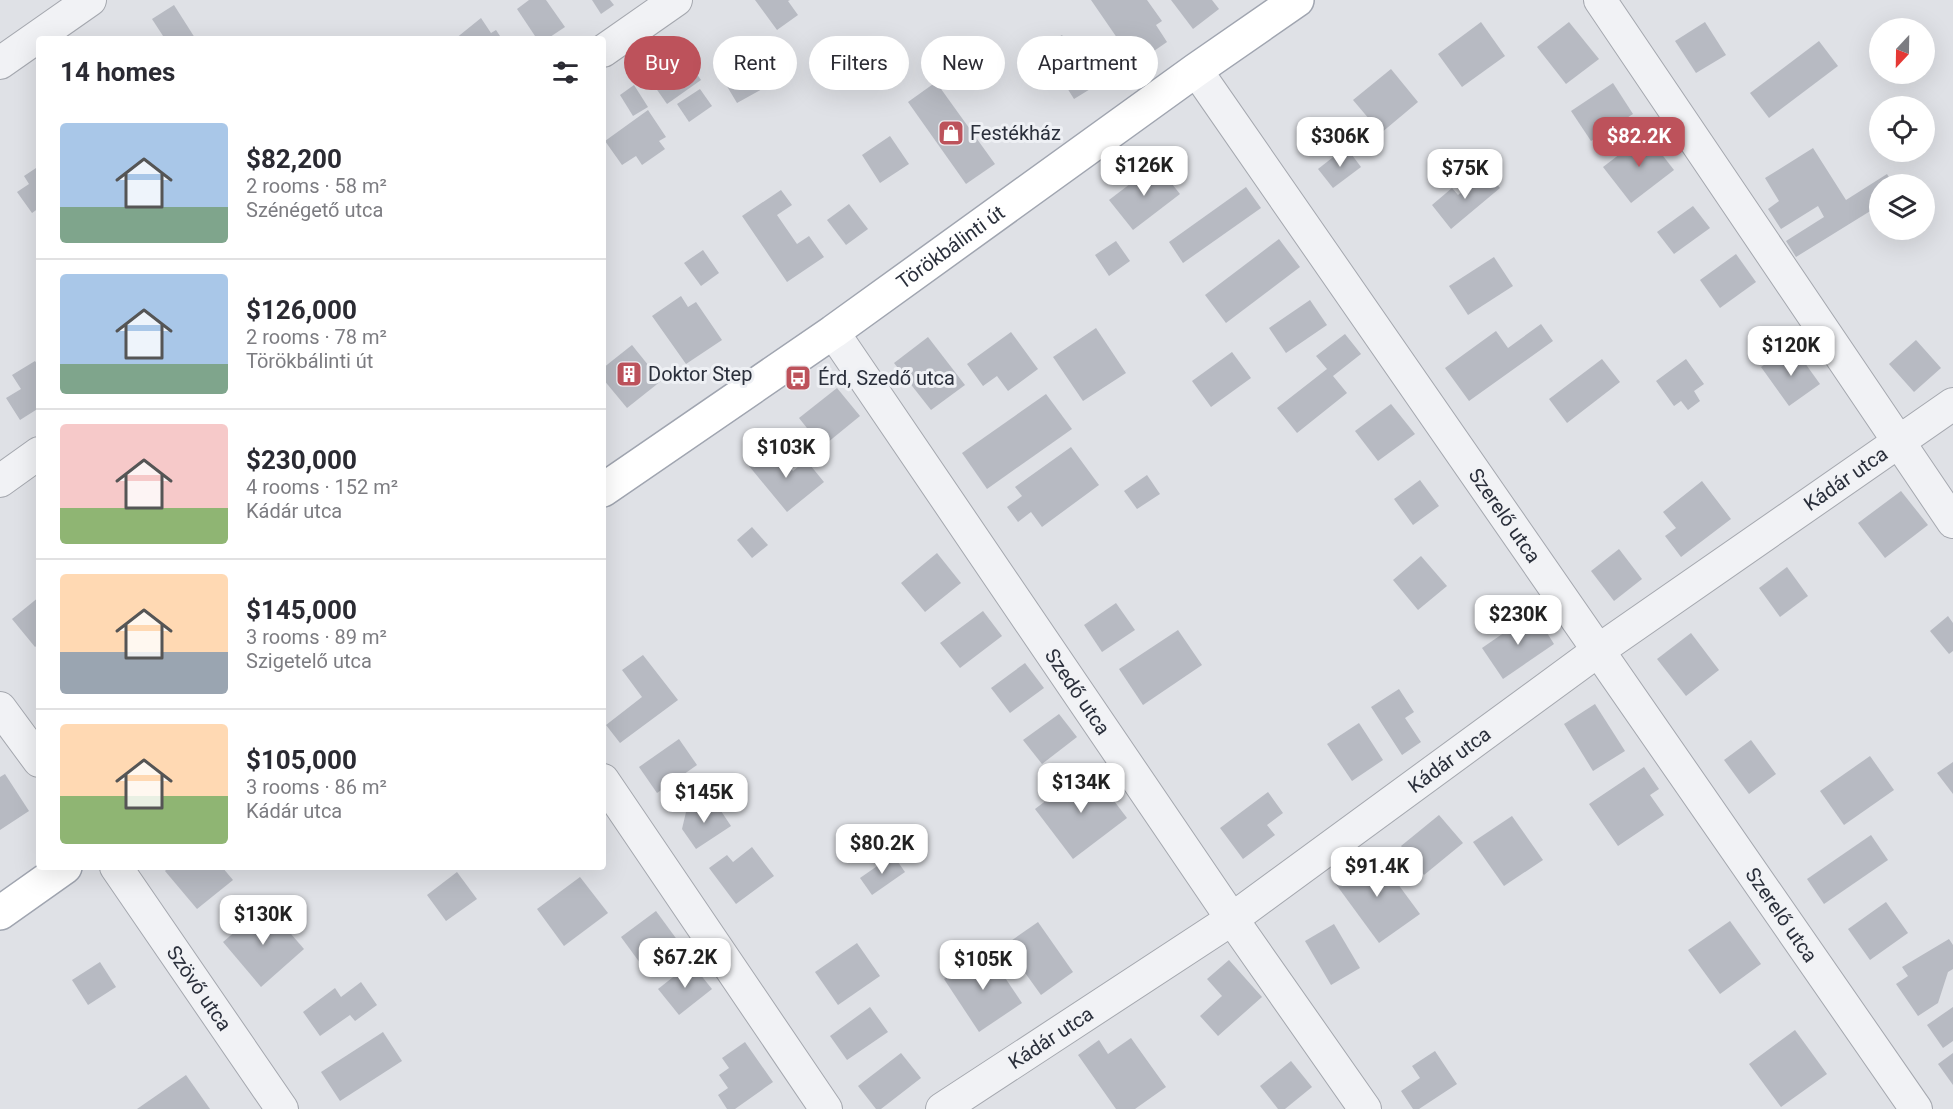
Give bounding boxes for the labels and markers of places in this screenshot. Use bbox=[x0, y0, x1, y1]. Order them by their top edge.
pin: $306K bbox=[1298, 117, 1382, 168]
pin: $82.2K bbox=[1590, 117, 1688, 168]
shop icon: Festékház bbox=[936, 118, 966, 148]
place label: Festékház bbox=[970, 121, 1061, 145]
pin: $126K bbox=[1102, 146, 1186, 197]
pin: $75K bbox=[1429, 149, 1501, 200]
pin: $120K bbox=[1749, 326, 1833, 377]
building icon: Doktor Step bbox=[614, 359, 644, 389]
place label: Doktor Step bbox=[648, 362, 752, 386]
bus stop icon: Érd, Szedő utca bbox=[783, 363, 813, 393]
place label: Érd, Szedő utca bbox=[818, 366, 955, 390]
pin: $103K bbox=[744, 428, 828, 479]
pin: $230K bbox=[1476, 595, 1560, 646]
pin: $134K bbox=[1039, 763, 1123, 814]
pin: $145K bbox=[662, 773, 746, 824]
pin: $80.2K bbox=[833, 824, 931, 875]
pin: $91.4K bbox=[1328, 847, 1426, 898]
pin: $130K bbox=[221, 895, 305, 946]
pin: $67.2K bbox=[636, 938, 734, 989]
pin: $105K bbox=[941, 940, 1025, 991]

